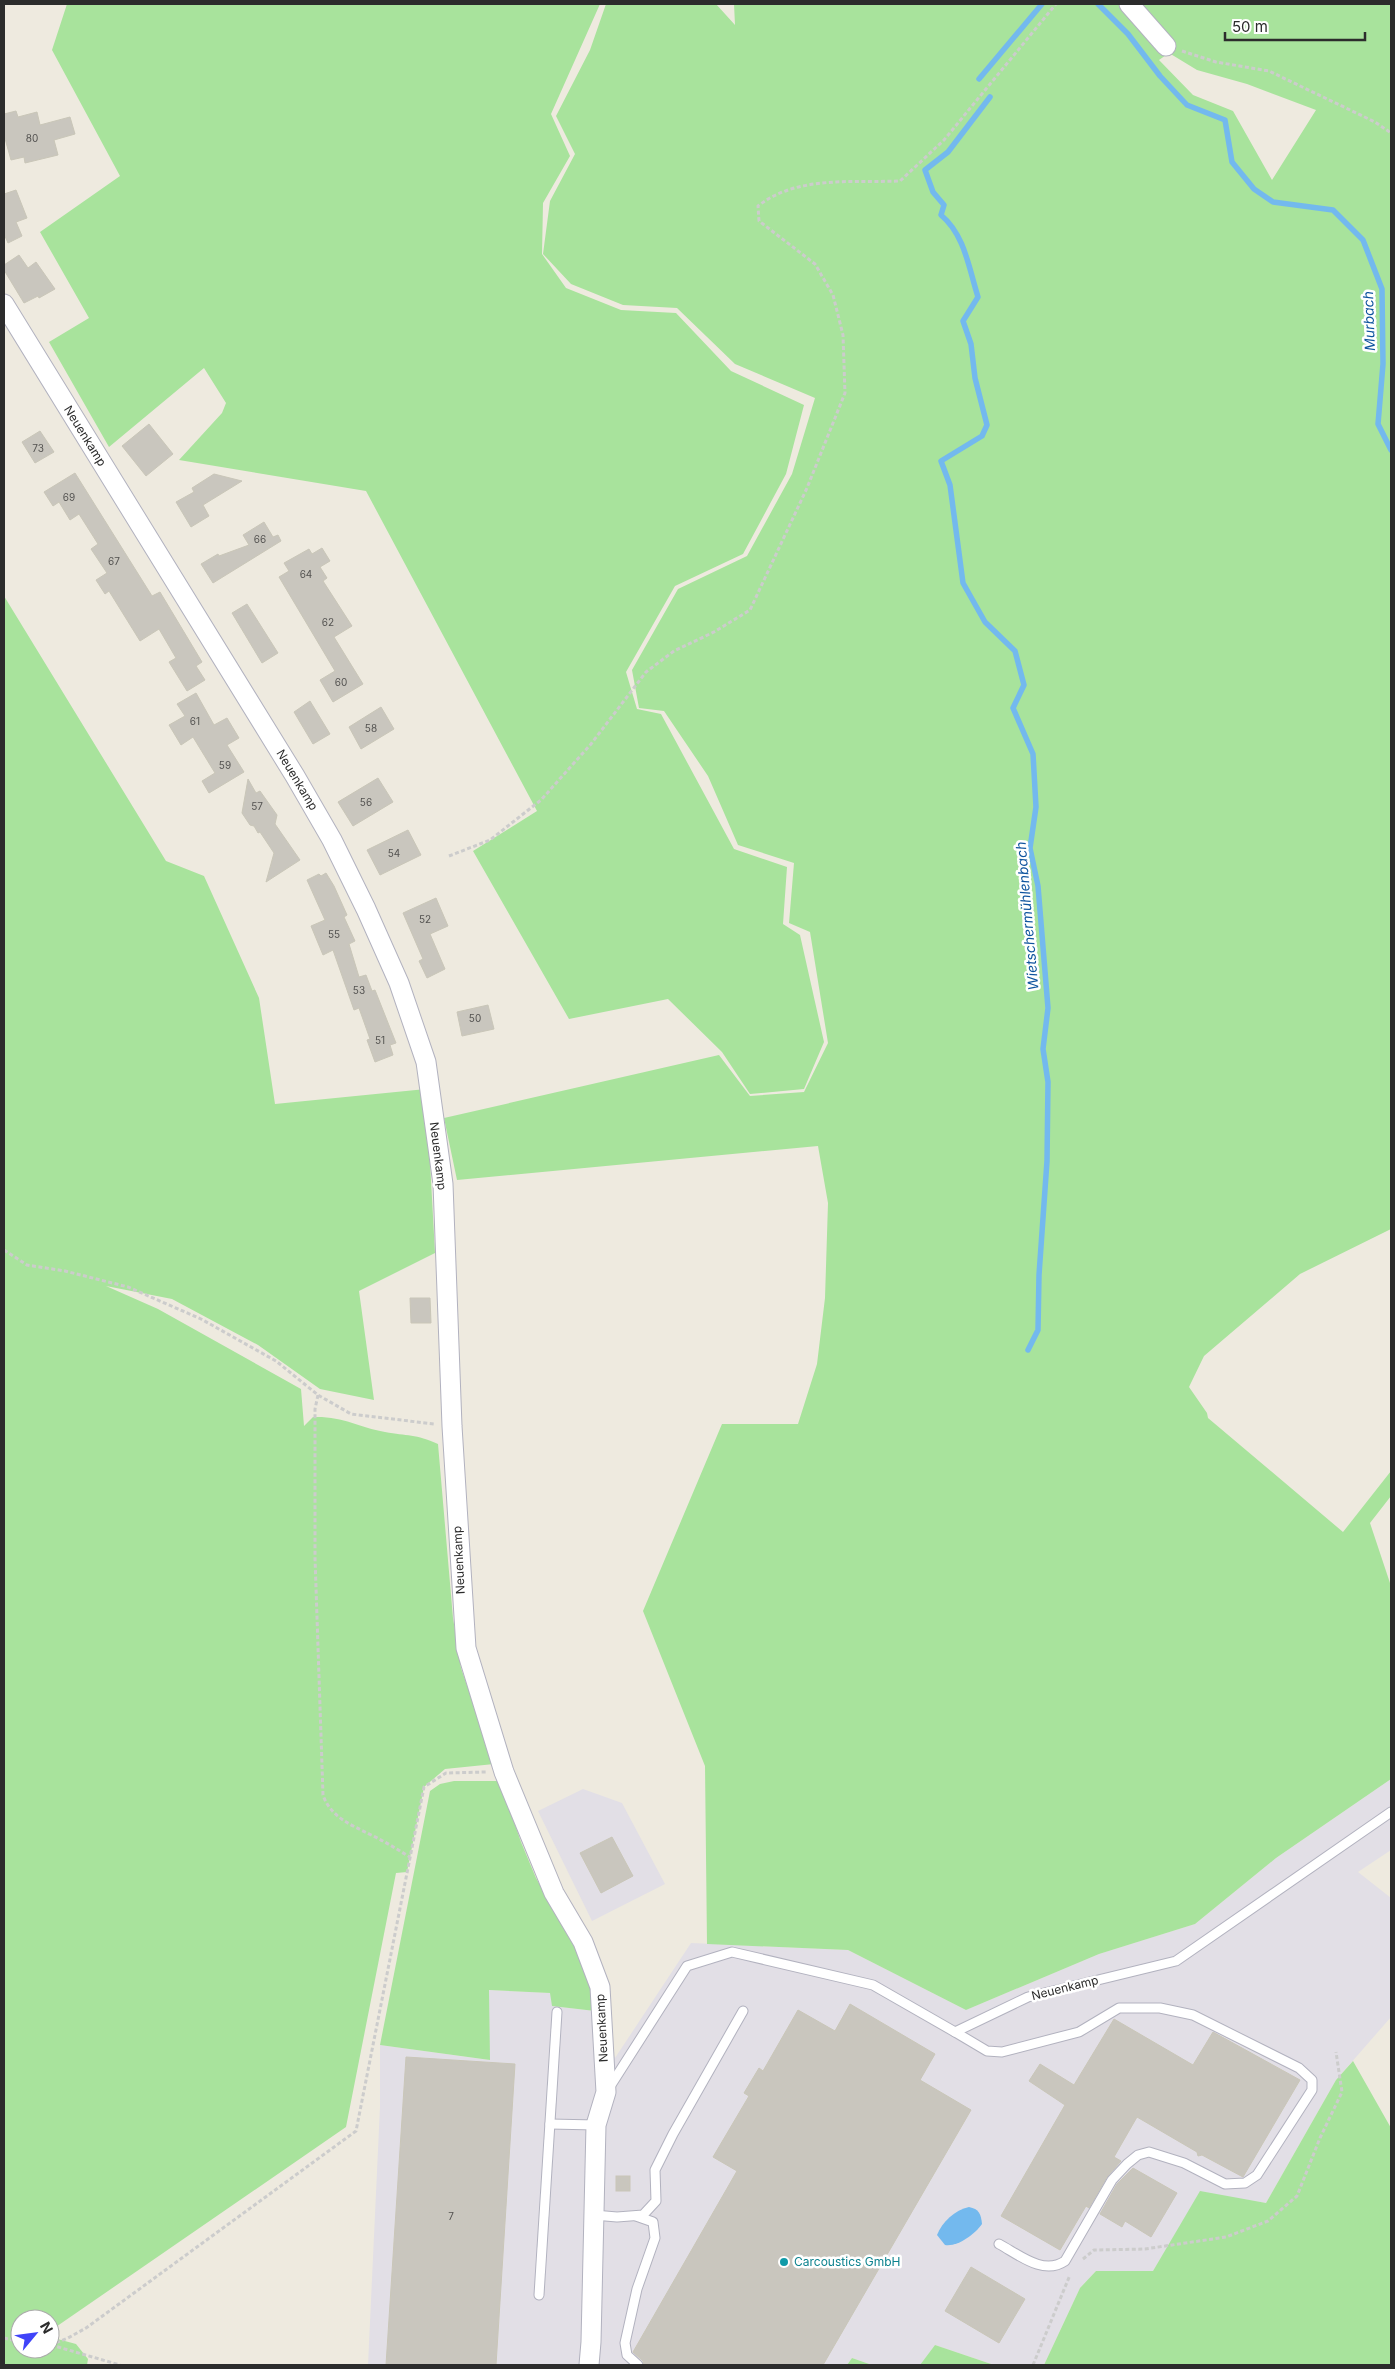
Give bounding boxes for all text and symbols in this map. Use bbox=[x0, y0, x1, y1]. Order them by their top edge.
scale bar bbox=[1225, 10, 1365, 42]
text: 50 m bbox=[1232, 17, 1268, 36]
house number: 80 bbox=[26, 132, 38, 144]
water label: Murbach bbox=[1359, 291, 1378, 351]
street label: Neuenkamp bbox=[61, 403, 110, 469]
house number: 73 bbox=[32, 442, 44, 454]
house number: 69 bbox=[63, 491, 75, 503]
house number: 66 bbox=[254, 533, 266, 545]
house number: 67 bbox=[108, 555, 120, 567]
house number: 64 bbox=[300, 568, 312, 580]
house number: 62 bbox=[322, 616, 334, 628]
house number: 60 bbox=[335, 676, 347, 688]
house number: 61 bbox=[190, 715, 200, 727]
house number: 58 bbox=[365, 722, 377, 734]
street label: Neuenkamp bbox=[273, 747, 321, 813]
house number: 59 bbox=[219, 759, 231, 771]
house number: 56 bbox=[360, 796, 372, 808]
house number: 57 bbox=[251, 800, 263, 812]
water label: Wietschermühlenbach bbox=[1012, 841, 1041, 991]
house number: 54 bbox=[388, 847, 400, 859]
house number: 52 bbox=[419, 913, 431, 925]
house number: 55 bbox=[328, 928, 340, 940]
house number: 53 bbox=[353, 984, 365, 996]
house number: 50 bbox=[469, 1012, 481, 1024]
house number: 51 bbox=[375, 1034, 385, 1046]
street label: Neuenkamp bbox=[427, 1121, 450, 1191]
street label: Neuenkamp bbox=[449, 1525, 468, 1595]
street label: Neuenkamp bbox=[1030, 1972, 1100, 2003]
street label: Neuenkamp bbox=[592, 1993, 611, 2063]
house number: 7 bbox=[448, 2210, 454, 2222]
place label: Carcoustics GmbH bbox=[794, 2254, 900, 2269]
marker: Carcoustics GmbH bbox=[778, 2256, 790, 2268]
north arrow bbox=[10, 2309, 60, 2359]
text: N bbox=[37, 2319, 57, 2336]

